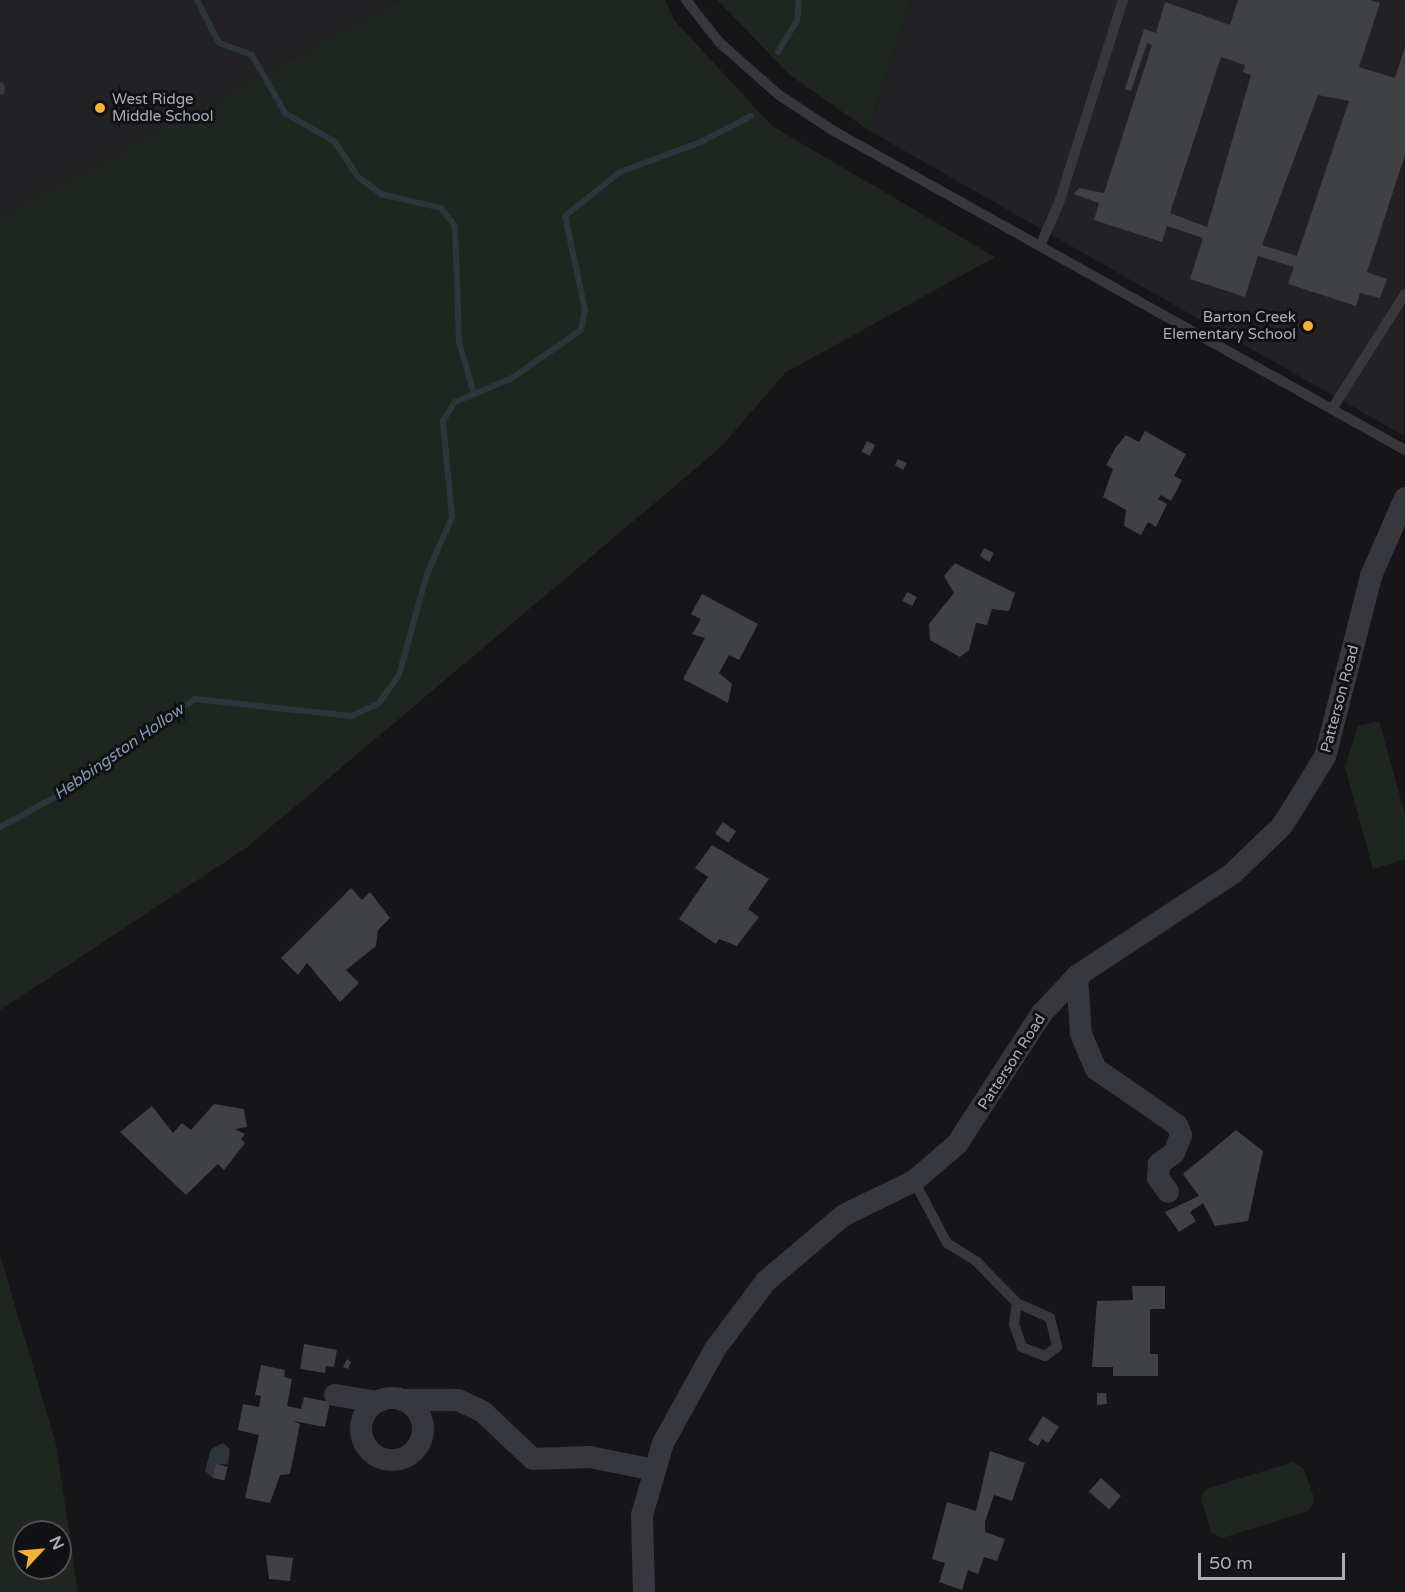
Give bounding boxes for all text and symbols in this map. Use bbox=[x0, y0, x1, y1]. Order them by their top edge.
place label: West Ridge Middle School bbox=[112, 90, 213, 125]
marker: West Ridge Middle School bbox=[93, 101, 107, 115]
place label: Barton Creek Elementary School bbox=[1163, 308, 1296, 343]
marker: Barton Creek Elementary School bbox=[1301, 319, 1315, 333]
street label: Patterson Road bbox=[1317, 643, 1363, 755]
water label: Hebbingston Hollow bbox=[50, 700, 188, 804]
street label: Patterson Road bbox=[974, 1011, 1050, 1113]
north arrow bbox=[12, 1520, 72, 1580]
text: N bbox=[45, 1533, 68, 1553]
scale bar bbox=[1201, 1541, 1348, 1579]
text: 50 m bbox=[1209, 1552, 1253, 1574]

